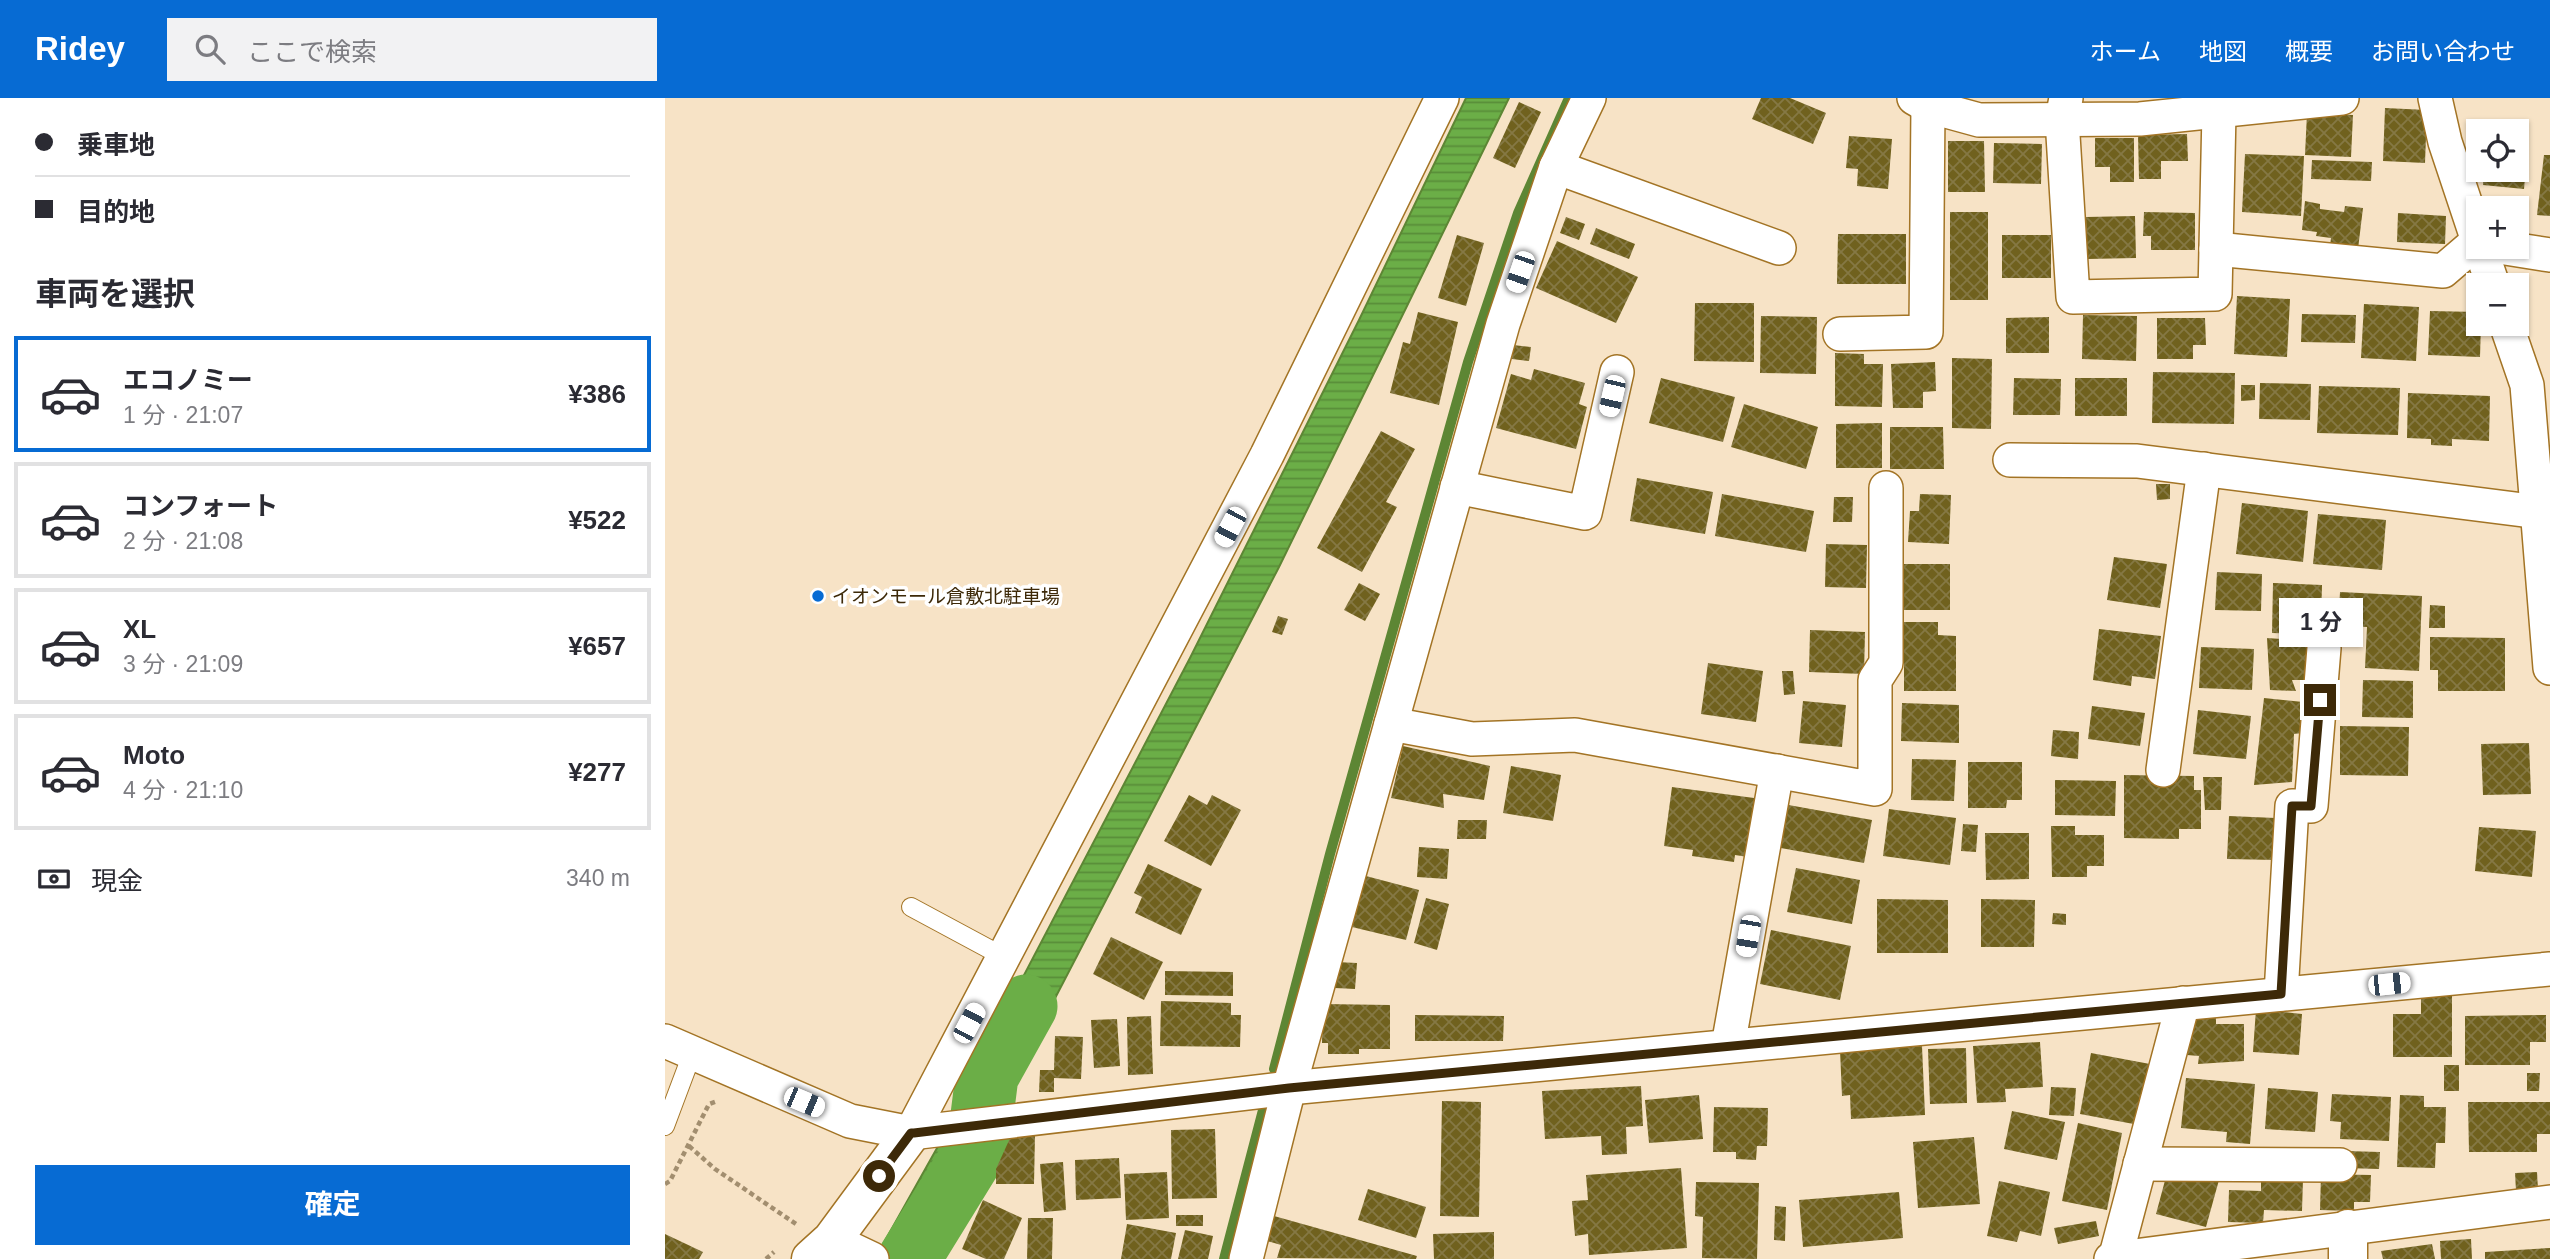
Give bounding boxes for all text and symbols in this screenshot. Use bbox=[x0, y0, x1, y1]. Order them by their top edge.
search box bbox=[167, 18, 657, 81]
text: Ridey bbox=[35, 30, 125, 67]
icon: search bbox=[191, 30, 229, 68]
text: ここで検索 bbox=[247, 37, 377, 67]
text: ホーム bbox=[2090, 38, 2161, 65]
text: 地図 bbox=[2199, 38, 2247, 65]
text: 概要 bbox=[2285, 38, 2333, 65]
text: お問い合わせ bbox=[2371, 38, 2515, 65]
map controls bbox=[2466, 119, 2529, 336]
button: locate bbox=[2466, 119, 2529, 182]
text: 乗車地 bbox=[77, 130, 155, 160]
button: + bbox=[2466, 196, 2529, 259]
text: 目的地 bbox=[77, 197, 155, 227]
car bbox=[1504, 249, 1537, 295]
button: − bbox=[2466, 273, 2529, 336]
text: 車両を選択 bbox=[35, 276, 195, 312]
icon: car bbox=[39, 363, 102, 426]
text: エコノミー bbox=[123, 365, 253, 395]
car bbox=[1598, 373, 1627, 419]
text: ¥386 bbox=[568, 379, 626, 409]
text: 1 分 · 21:07 bbox=[123, 402, 243, 428]
icon: car bbox=[39, 489, 102, 552]
text: コンフォート bbox=[123, 491, 278, 521]
car bbox=[1211, 504, 1250, 550]
text: ¥522 bbox=[568, 505, 626, 535]
text: 2 分 · 21:08 bbox=[123, 528, 243, 554]
place label: イオンモール倉敷北駐車場 bbox=[832, 586, 1060, 607]
marker: イオンモール倉敷北駐車場 bbox=[810, 588, 826, 604]
callout: 1 分 bbox=[2278, 598, 2362, 648]
text: 1 分 bbox=[2300, 609, 2342, 635]
text: XL bbox=[123, 614, 156, 644]
icon: car bbox=[39, 615, 102, 678]
text: ¥657 bbox=[568, 631, 626, 661]
text: 3 分 · 21:09 bbox=[123, 651, 243, 677]
route end bbox=[2304, 684, 2336, 716]
text: Moto bbox=[123, 740, 185, 770]
icon: car bbox=[39, 741, 102, 804]
text: ¥277 bbox=[568, 757, 626, 787]
text: 4 分 · 21:10 bbox=[123, 777, 243, 803]
icon: cash bbox=[35, 860, 73, 898]
text: 340 m bbox=[566, 865, 630, 891]
text: 現金 bbox=[91, 866, 143, 896]
car bbox=[1735, 913, 1762, 959]
car bbox=[2368, 971, 2411, 997]
car bbox=[950, 1000, 989, 1046]
car bbox=[781, 1084, 828, 1120]
route start bbox=[863, 1160, 895, 1192]
button: 確定 bbox=[35, 1165, 630, 1245]

